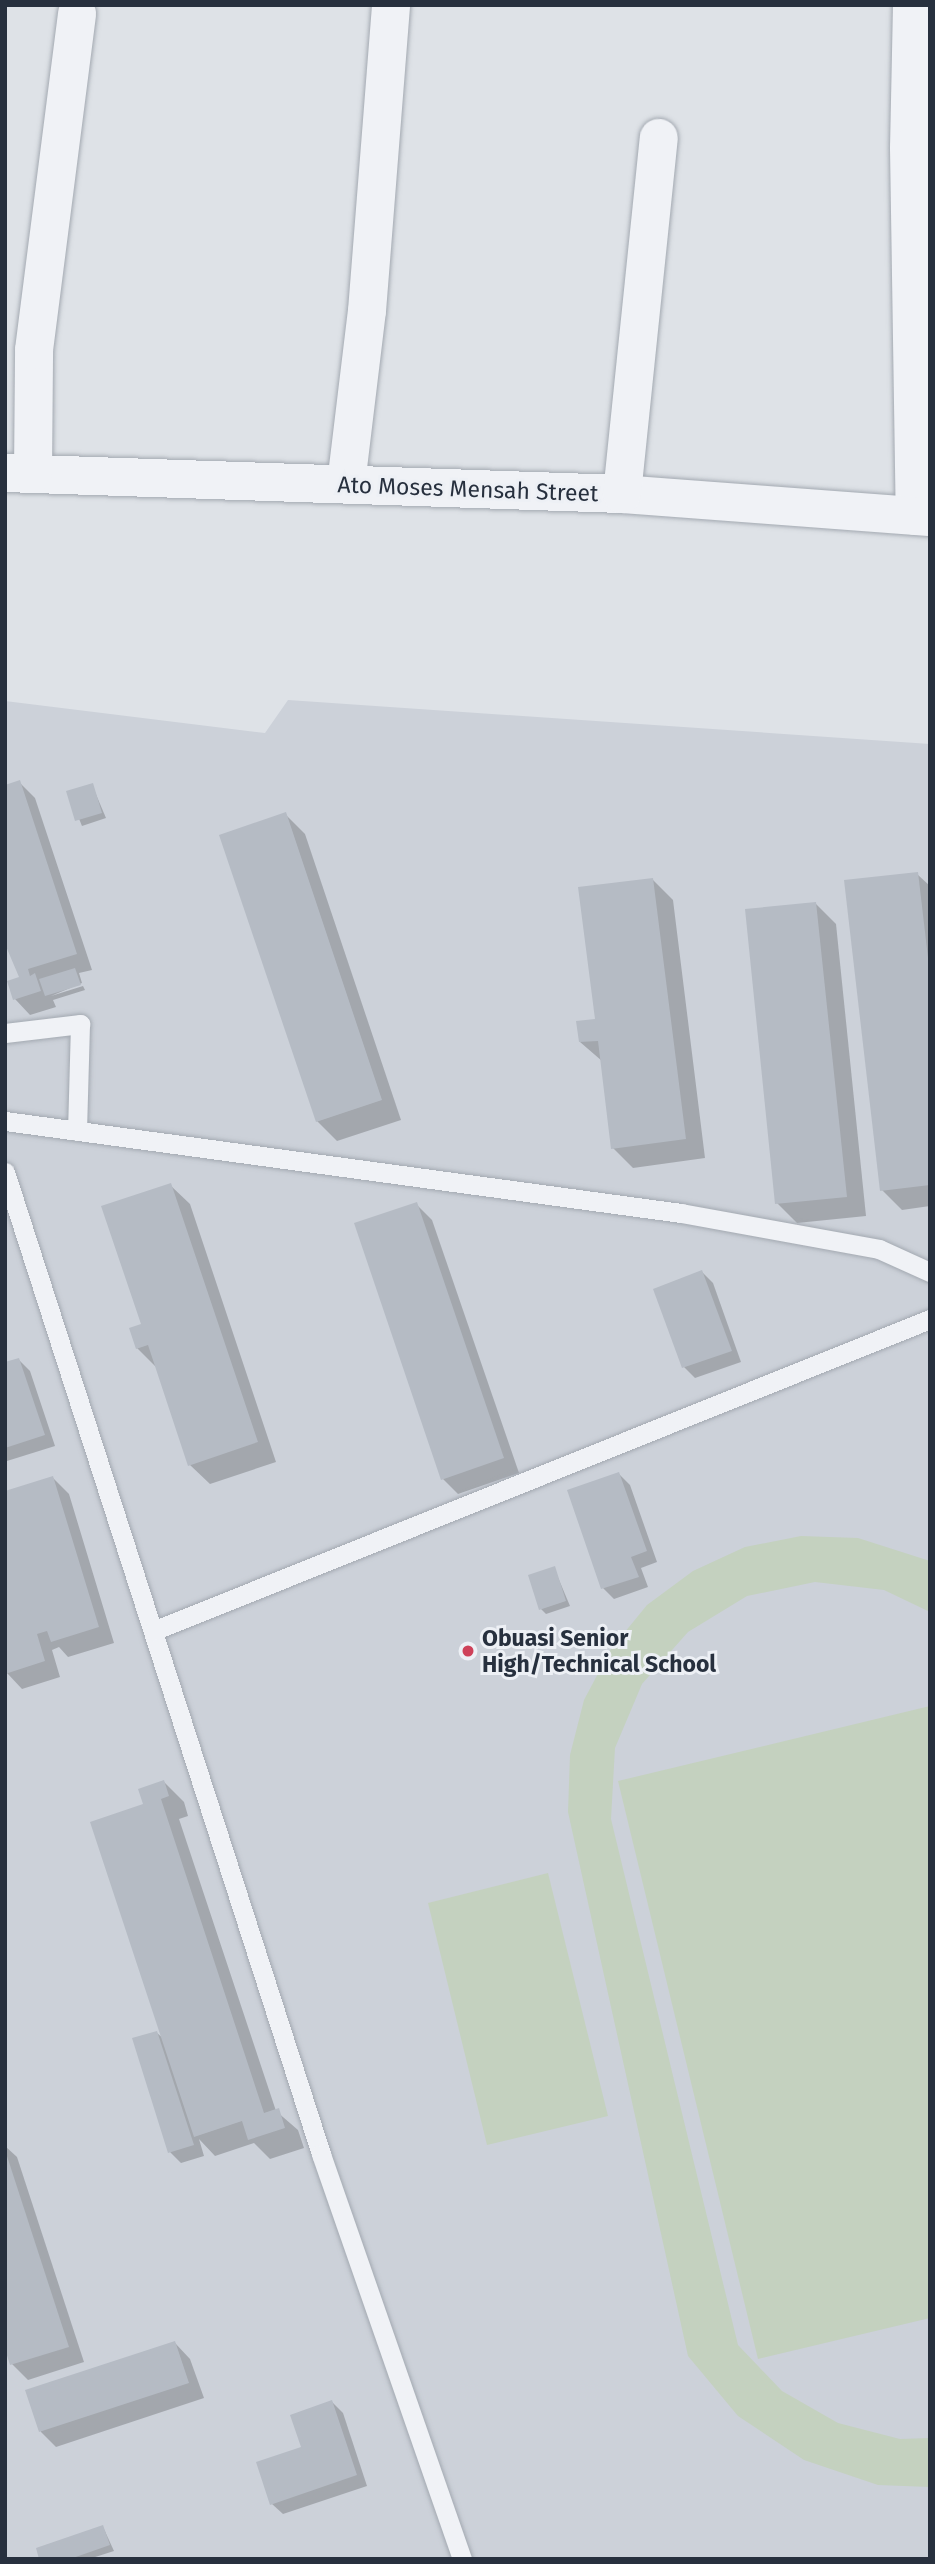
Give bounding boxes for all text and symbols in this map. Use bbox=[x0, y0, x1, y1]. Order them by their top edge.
street label: Ato Moses Mensah Street bbox=[337, 471, 599, 507]
place label: Obuasi Senior High/Technical School bbox=[482, 1624, 716, 1678]
marker: Obuasi Senior High/Technical School bbox=[460, 1643, 476, 1659]

